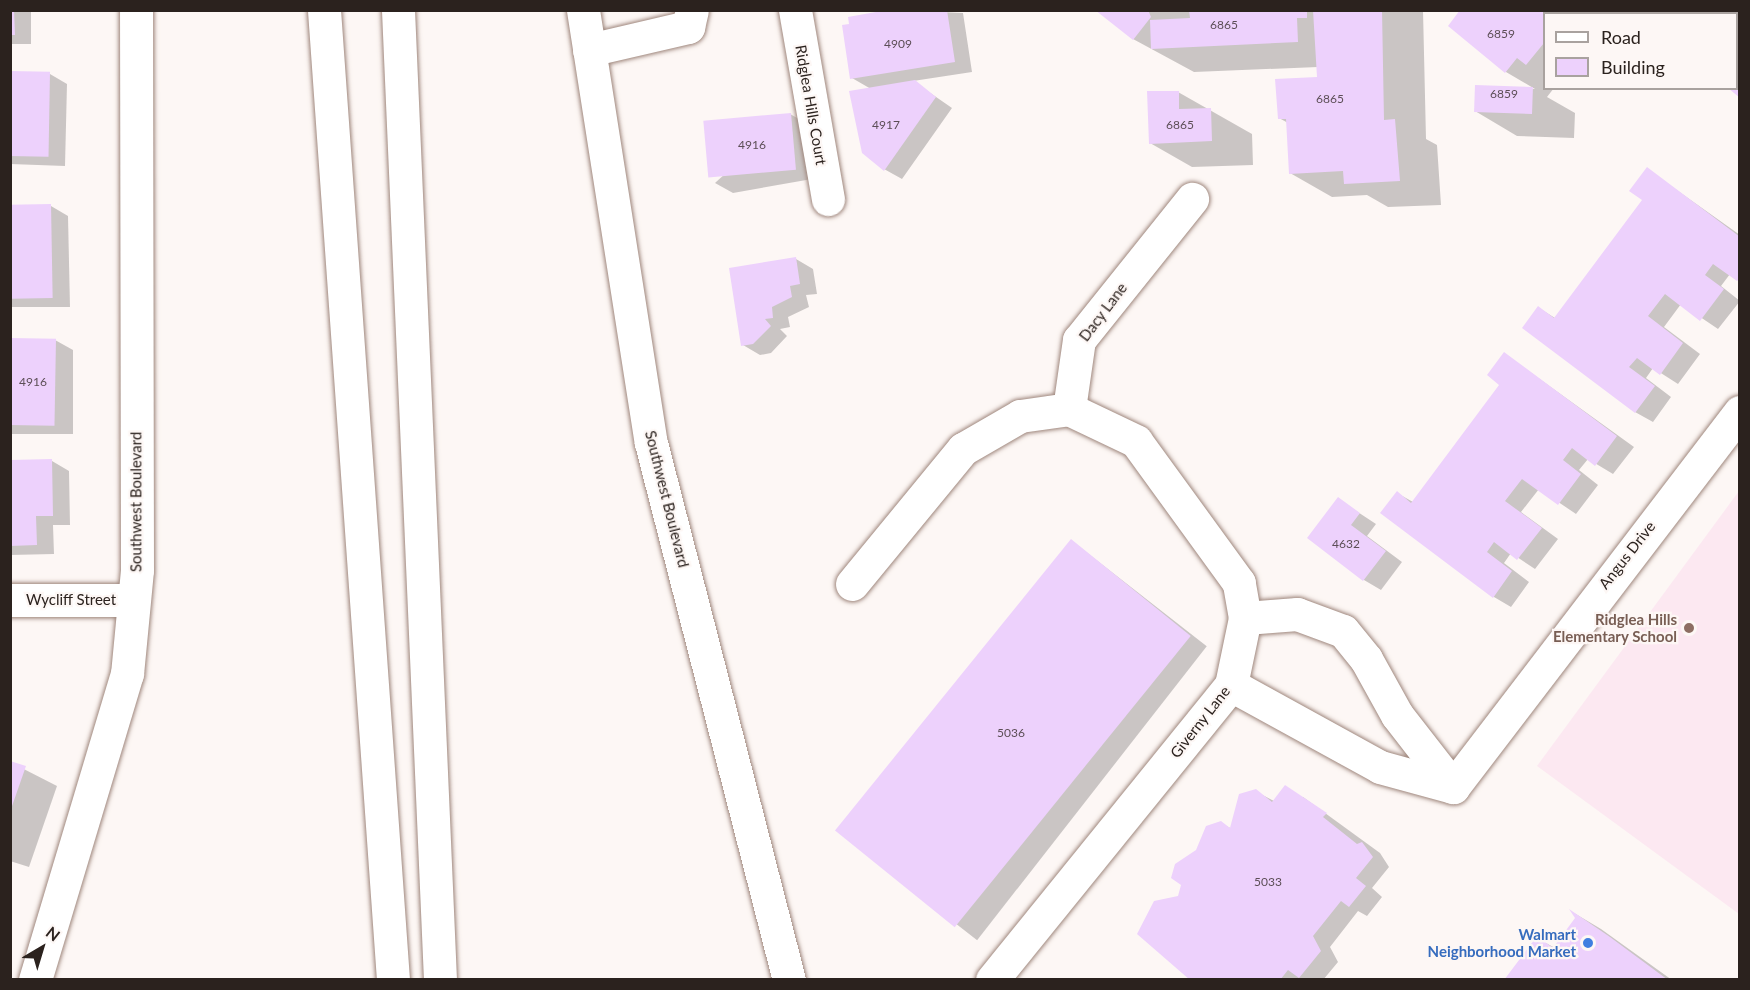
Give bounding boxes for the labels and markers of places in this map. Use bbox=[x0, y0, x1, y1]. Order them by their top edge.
place label: Ridglea Hills Elementary School bbox=[1553, 610, 1677, 645]
marker: Ridglea Hills Elementary School bbox=[1682, 621, 1696, 635]
place label: Walmart Neighborhood Market bbox=[1428, 925, 1576, 960]
marker: Walmart Neighborhood Market bbox=[1581, 936, 1595, 950]

